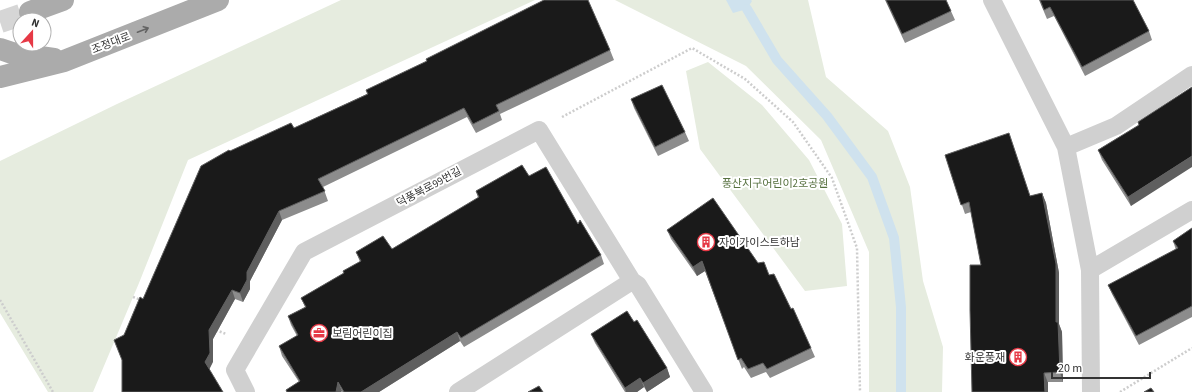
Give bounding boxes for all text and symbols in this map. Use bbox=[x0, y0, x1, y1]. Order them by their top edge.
north arrow bbox=[12, 12, 52, 52]
text: N bbox=[29, 15, 42, 31]
one-way arrow bbox=[137, 25, 149, 33]
street label: 조정대로 bbox=[89, 29, 133, 57]
street label: 덕풍북로99번길 bbox=[394, 164, 464, 210]
park label: 풍산지구어린이2호공원 bbox=[722, 176, 828, 191]
building icon: 자이가이스트하남 bbox=[696, 232, 716, 252]
place label: 자이가이스트하남 bbox=[719, 235, 800, 250]
office icon: 보림어린이집 bbox=[309, 323, 329, 343]
place label: 보림어린이집 bbox=[332, 326, 393, 341]
building icon: 화운풍재 bbox=[1008, 347, 1028, 367]
place label: 화운풍재 bbox=[965, 350, 1005, 365]
scale bar bbox=[1052, 354, 1150, 380]
text: 20 m bbox=[1058, 360, 1082, 377]

